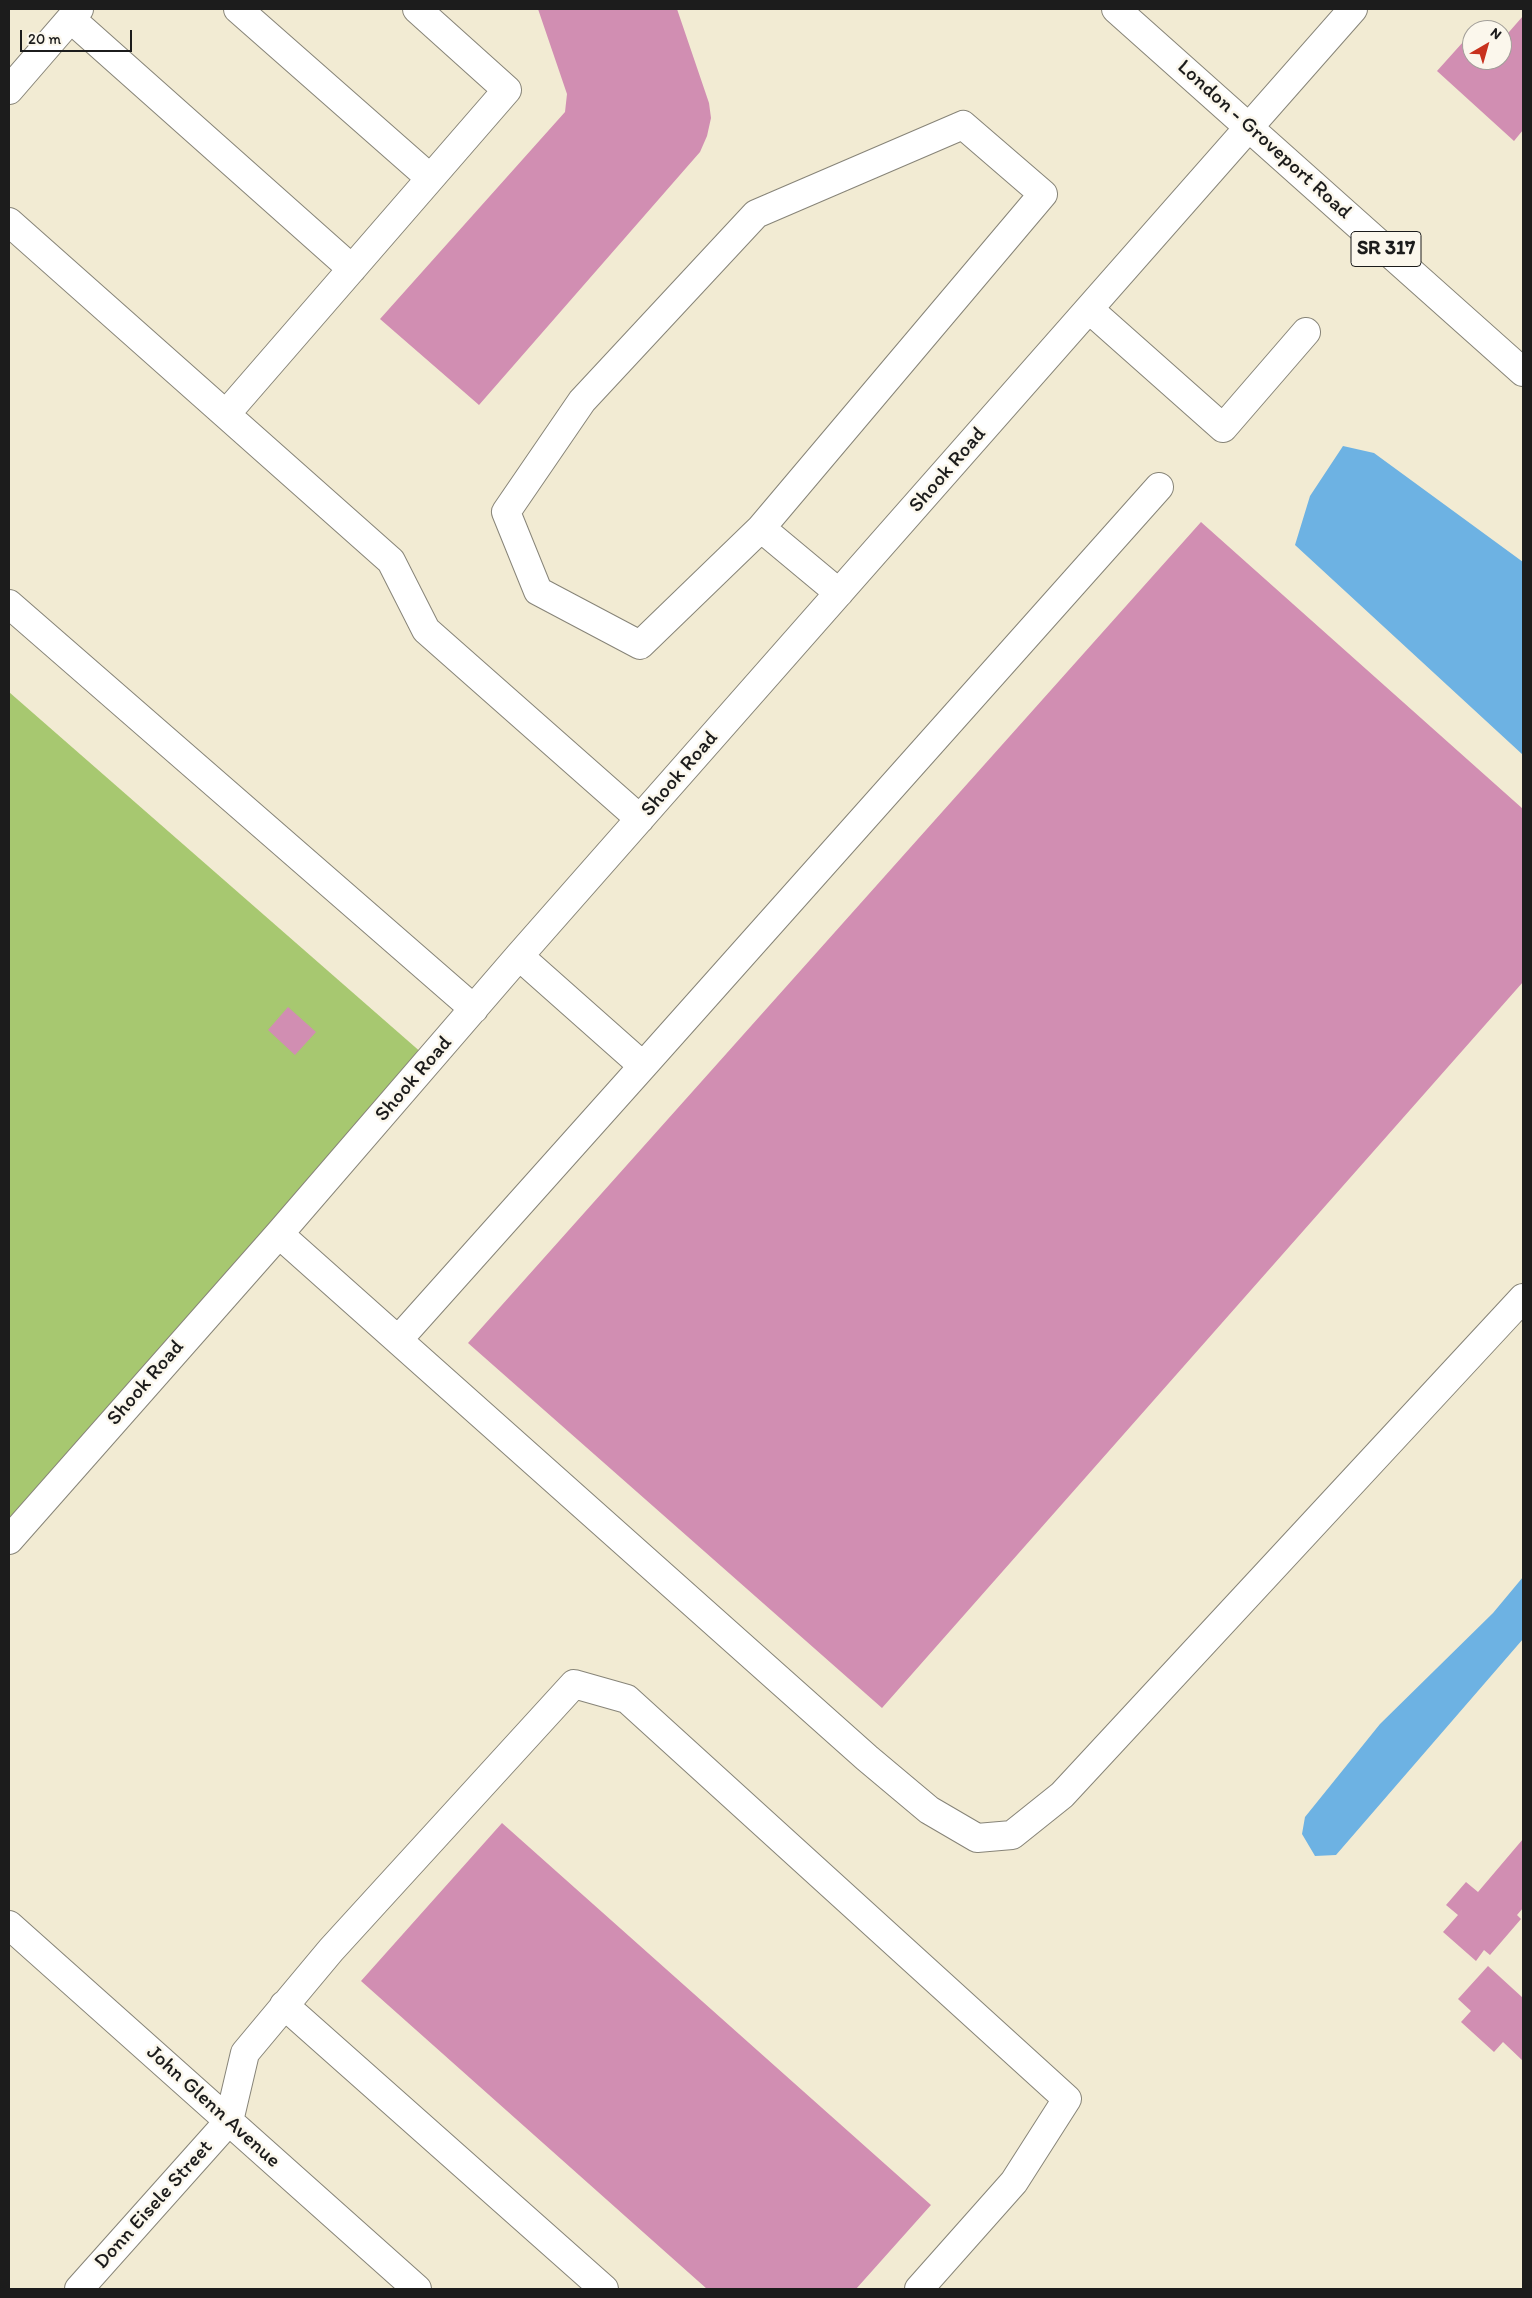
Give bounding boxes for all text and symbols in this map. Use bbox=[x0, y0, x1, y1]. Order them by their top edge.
scale bar bbox=[22, 20, 135, 52]
north arrow bbox=[1462, 20, 1512, 70]
text: N bbox=[1487, 24, 1505, 43]
text: 20 m bbox=[28, 30, 61, 48]
street label: London - Groveport Road bbox=[1172, 55, 1356, 225]
road number: SR 317 bbox=[1351, 232, 1421, 266]
street label: Shook Road bbox=[904, 422, 992, 518]
street label: Shook Road bbox=[636, 726, 724, 822]
street label: Shook Road bbox=[370, 1031, 458, 1127]
street label: Shook Road bbox=[102, 1335, 190, 1431]
street label: John Glenn Avenue bbox=[141, 2040, 285, 2174]
street label: Donn Eisele Street bbox=[89, 2135, 219, 2275]

